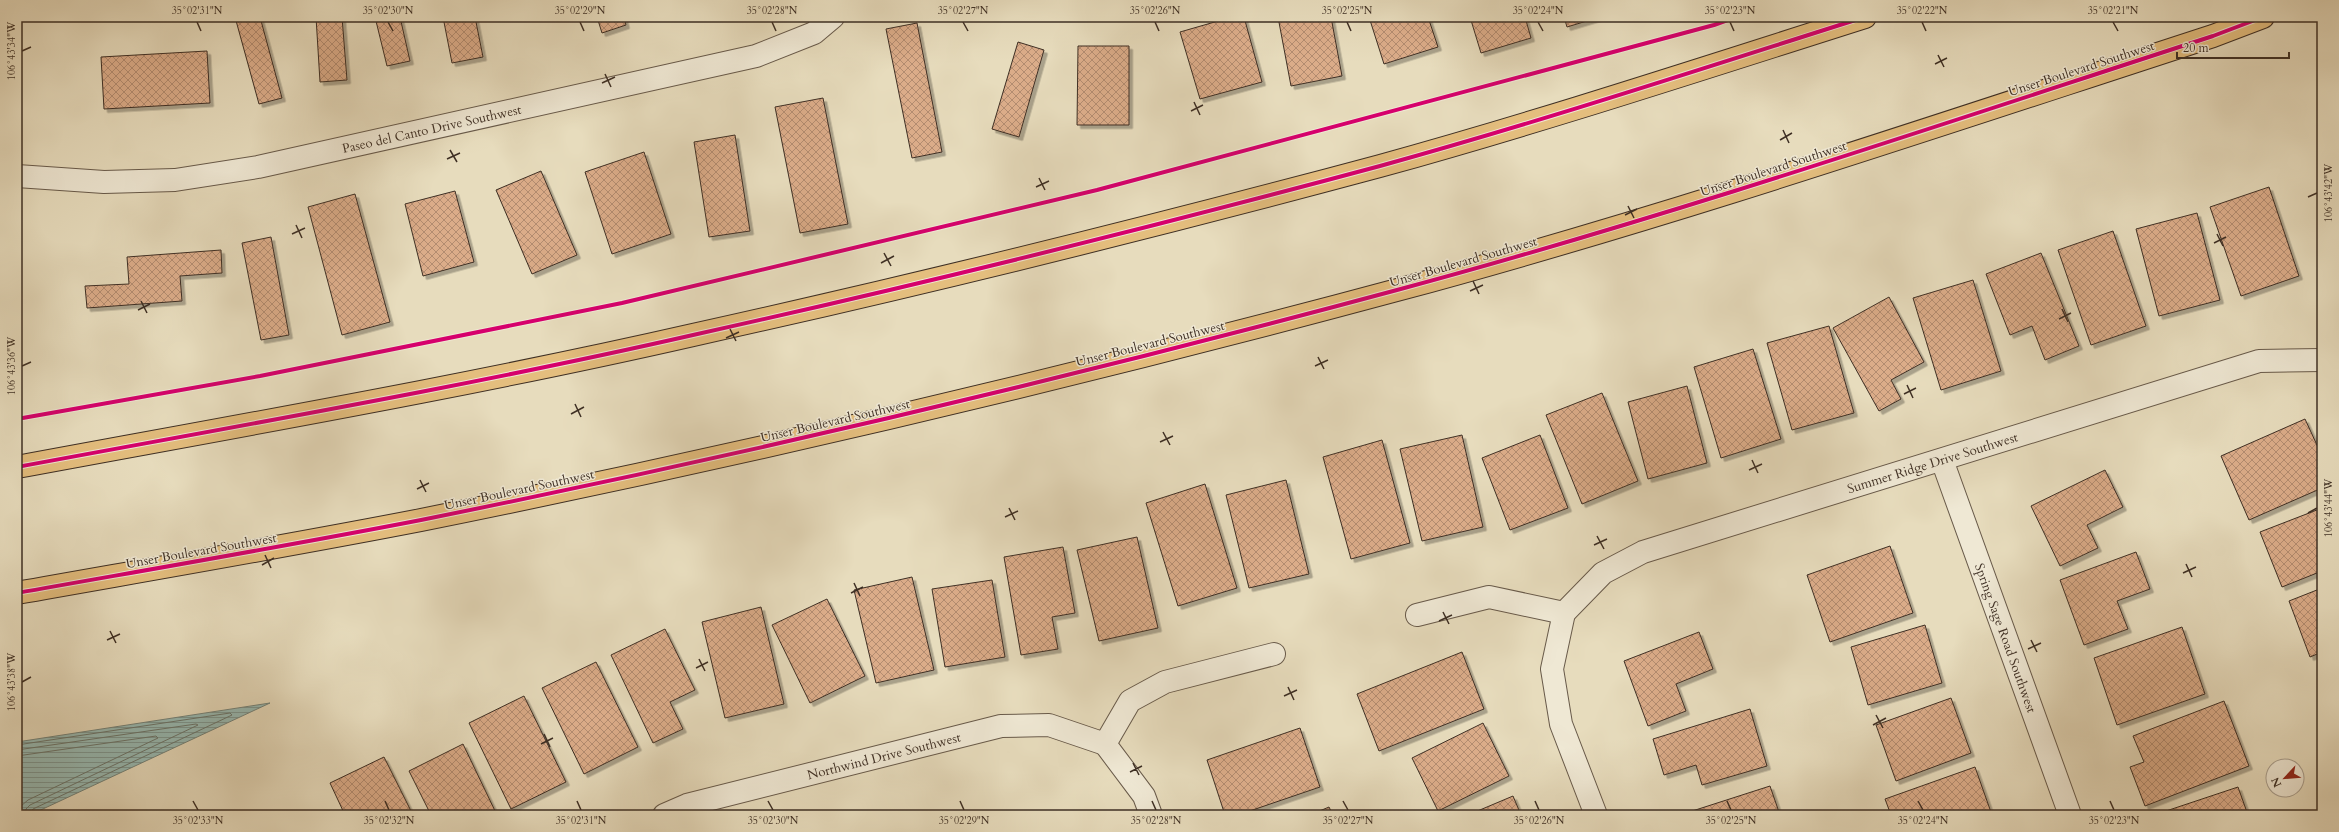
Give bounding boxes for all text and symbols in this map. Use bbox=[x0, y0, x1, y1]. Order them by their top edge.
text: 35°02'31"N bbox=[172, 4, 223, 18]
text: 35°02'30"N bbox=[363, 4, 414, 18]
text: 35°02'29"N bbox=[555, 4, 606, 18]
text: 35°02'28"N bbox=[747, 4, 798, 18]
text: 35°02'27"N bbox=[938, 4, 989, 18]
text: 35°02'26"N bbox=[1130, 4, 1181, 18]
text: 35°02'25"N bbox=[1322, 4, 1373, 18]
text: 35°02'24"N bbox=[1513, 4, 1564, 18]
text: 35°02'23"N bbox=[1705, 4, 1756, 18]
text: 35°02'22"N bbox=[1897, 4, 1948, 18]
text: 35°02'21"N bbox=[2088, 4, 2139, 18]
text: 106°43'34"W bbox=[5, 21, 19, 80]
scale bar bbox=[2177, 34, 2289, 60]
street label: Unser Boulevard Southwest bbox=[2006, 37, 2157, 101]
text: 20 m bbox=[2183, 40, 2210, 56]
street label: Paseo del Canto Drive Southwest bbox=[340, 101, 523, 158]
street label: Unser Boulevard Southwest bbox=[1698, 137, 1849, 201]
text: 106°43'42"W bbox=[2322, 163, 2336, 222]
street label: Unser Boulevard Southwest bbox=[1387, 232, 1539, 292]
street label: Unser Boulevard Southwest bbox=[1074, 317, 1227, 371]
text: 106°43'36"W bbox=[5, 336, 19, 395]
street label: Unser Boulevard Southwest bbox=[759, 395, 912, 447]
street label: Summer Ridge Drive Southwest bbox=[1845, 428, 2020, 498]
street label: Unser Boulevard Southwest bbox=[443, 465, 596, 515]
text: 106°43'44"W bbox=[2322, 478, 2336, 537]
street label: Unser Boulevard Southwest bbox=[124, 529, 278, 573]
street label: Spring Sage Road Southwest bbox=[1970, 561, 2040, 715]
text: 106°43'38"W bbox=[5, 652, 19, 711]
street label: Northwind Drive Southwest bbox=[805, 728, 963, 784]
north arrow bbox=[2265, 758, 2305, 798]
text: N bbox=[2267, 774, 2285, 790]
text: 35°02'33"N bbox=[173, 814, 224, 828]
text: 35°02'32"N bbox=[364, 814, 415, 828]
text: 35°02'31"N bbox=[556, 814, 607, 828]
text: 35°02'30"N bbox=[748, 814, 799, 828]
text: 35°02'29"N bbox=[939, 814, 990, 828]
text: 35°02'28"N bbox=[1131, 814, 1182, 828]
text: 35°02'27"N bbox=[1323, 814, 1374, 828]
text: 35°02'26"N bbox=[1514, 814, 1565, 828]
text: 35°02'25"N bbox=[1706, 814, 1757, 828]
text: 35°02'24"N bbox=[1898, 814, 1949, 828]
text: 35°02'23"N bbox=[2089, 814, 2140, 828]

